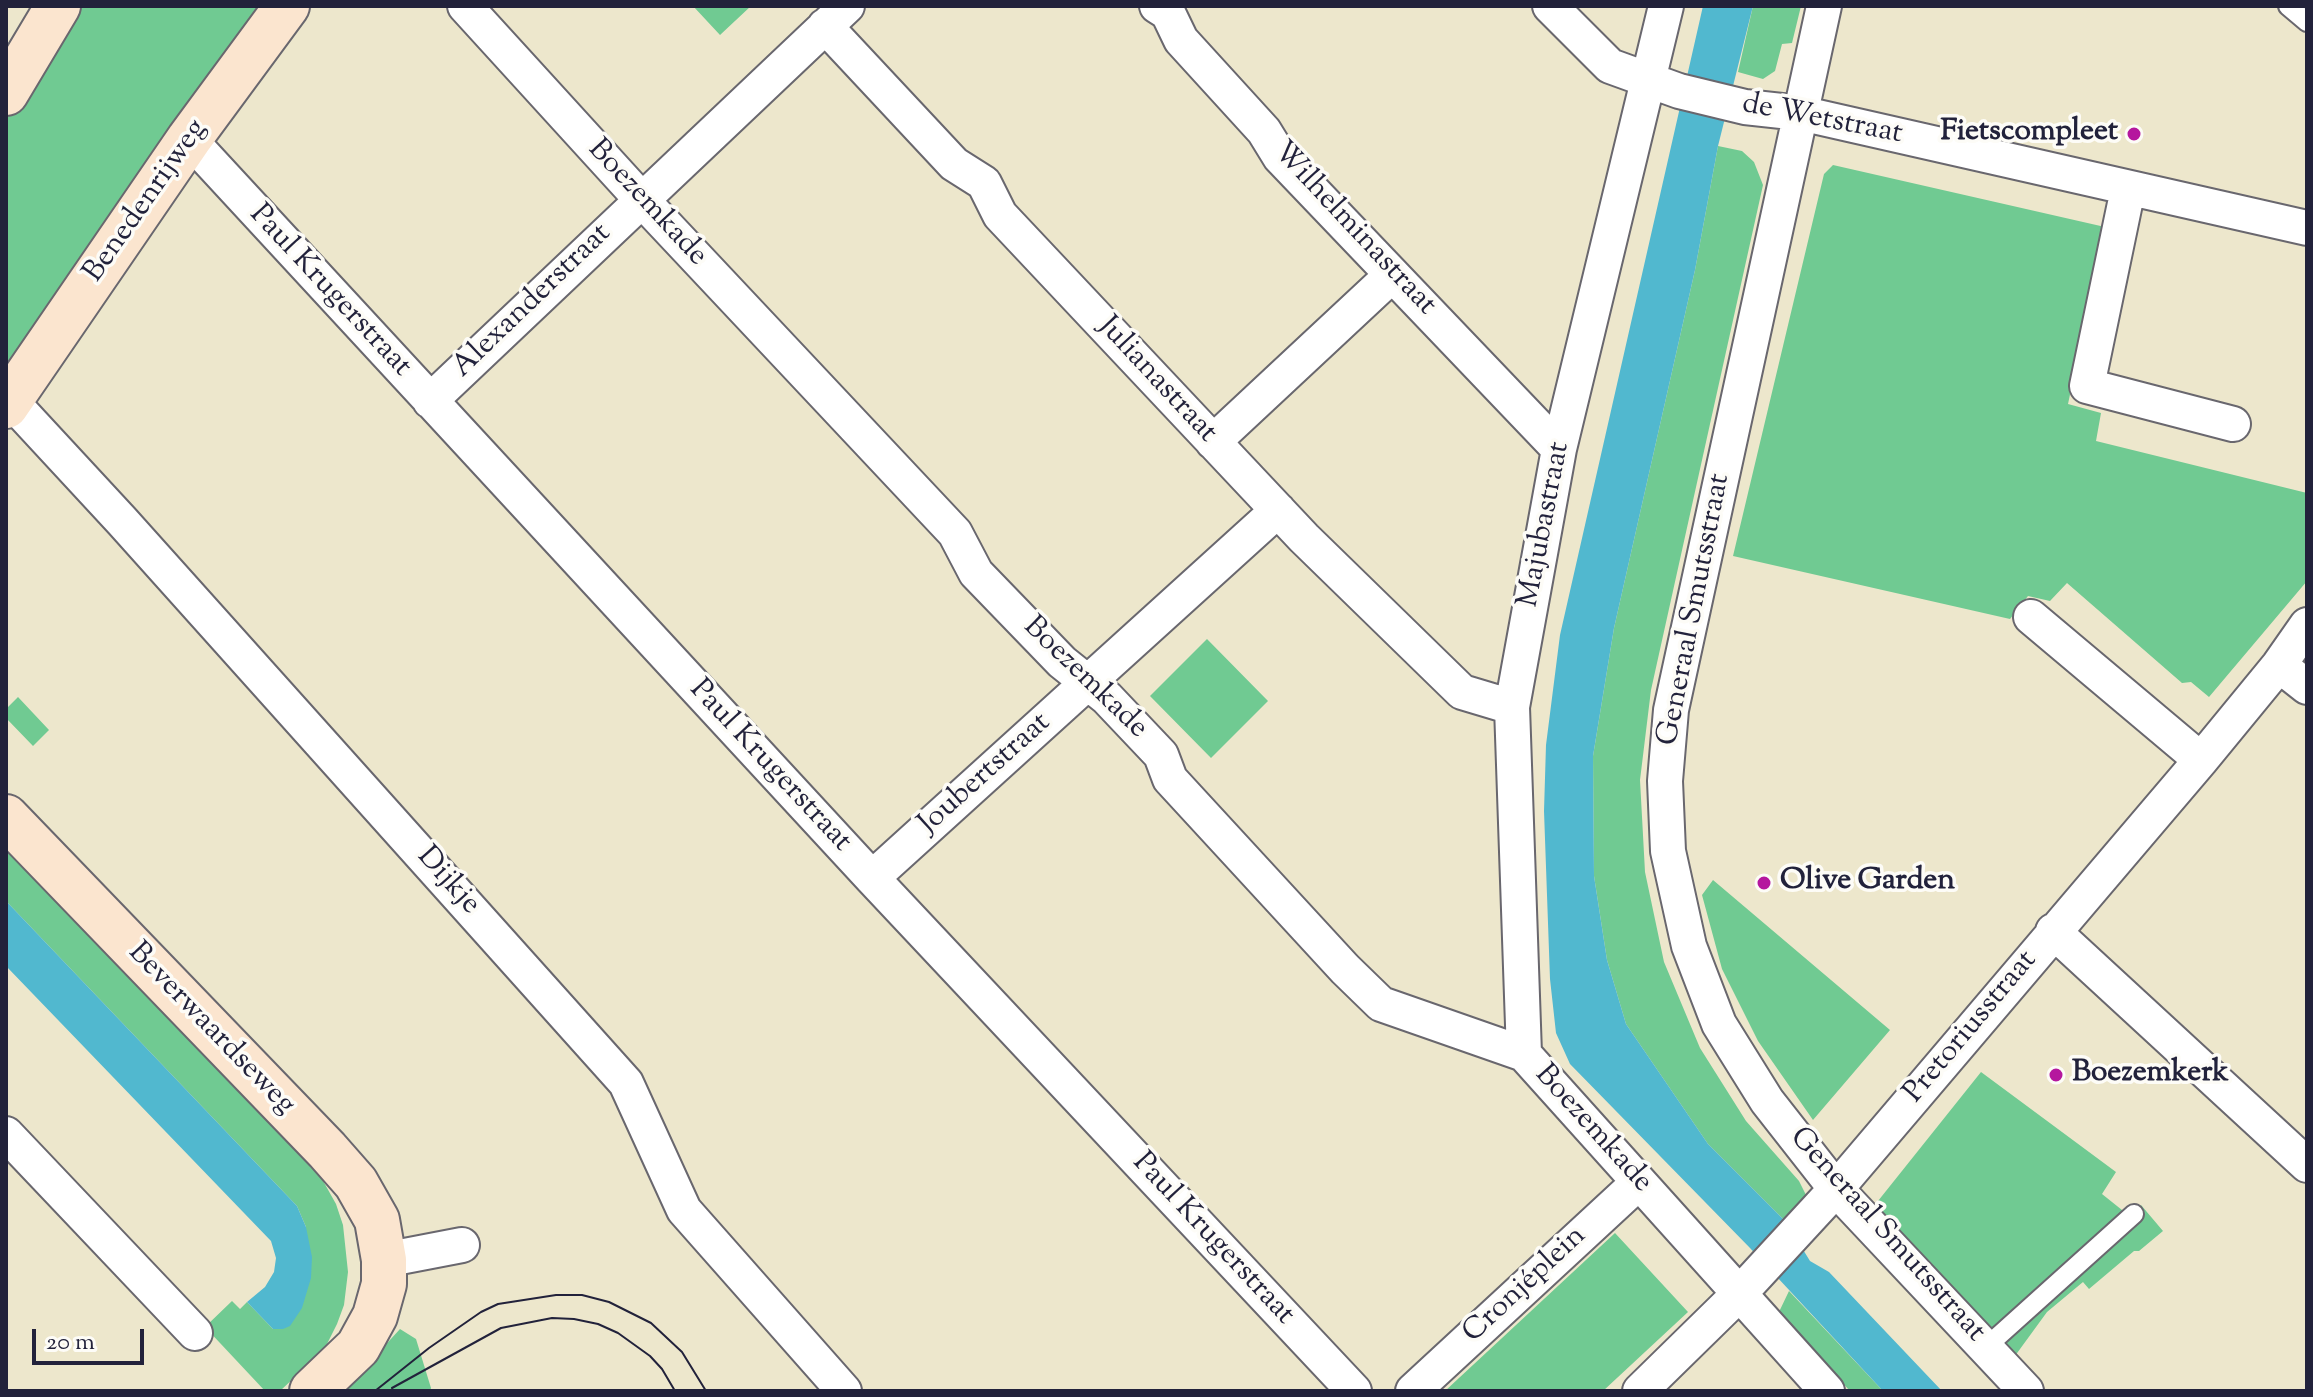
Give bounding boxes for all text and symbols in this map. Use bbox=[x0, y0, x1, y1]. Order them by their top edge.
street label: de Wetstraat bbox=[1739, 88, 1905, 154]
street label: Benedenrijweg bbox=[78, 114, 216, 290]
place label: Fietscompleet bbox=[1940, 116, 2118, 152]
marker: Fietscompleet bbox=[2125, 125, 2143, 143]
street label: Boezemkade bbox=[578, 133, 714, 275]
street label: Wilhelminastraat bbox=[1264, 136, 1442, 324]
street label: Paul Krugerstraat bbox=[240, 198, 418, 386]
street label: Alexanderstraat bbox=[446, 217, 620, 387]
street label: Julianastraat bbox=[1089, 311, 1223, 451]
street label: Majubastraat bbox=[1512, 439, 1580, 611]
street label: Generaal Smutsstraat bbox=[1652, 471, 1740, 749]
street label: Boezemkade bbox=[1014, 611, 1154, 747]
street label: Paul Krugerstraat bbox=[680, 673, 858, 861]
street label: Joubertstraat bbox=[913, 706, 1059, 844]
street label: Dijkje bbox=[407, 841, 487, 923]
place label: Olive Garden bbox=[1780, 865, 1955, 901]
marker: Olive Garden bbox=[1755, 874, 1773, 892]
street label: Beverwaardseweg bbox=[119, 936, 301, 1124]
street label: Pretoriusstraat bbox=[1898, 944, 2046, 1112]
place label: Boezemkerk bbox=[2072, 1057, 2229, 1093]
street label: Boezemkade bbox=[1525, 1059, 1659, 1201]
marker: Boezemkerk bbox=[2047, 1066, 2065, 1084]
street label: Generaal Smutsstraat bbox=[1780, 1121, 1992, 1351]
street label: Paul Krugerstraat bbox=[1123, 1146, 1301, 1334]
street label: Cronjéplein bbox=[1457, 1220, 1595, 1352]
scale bar bbox=[36, 1313, 148, 1363]
text: 20 m bbox=[46, 1326, 95, 1360]

